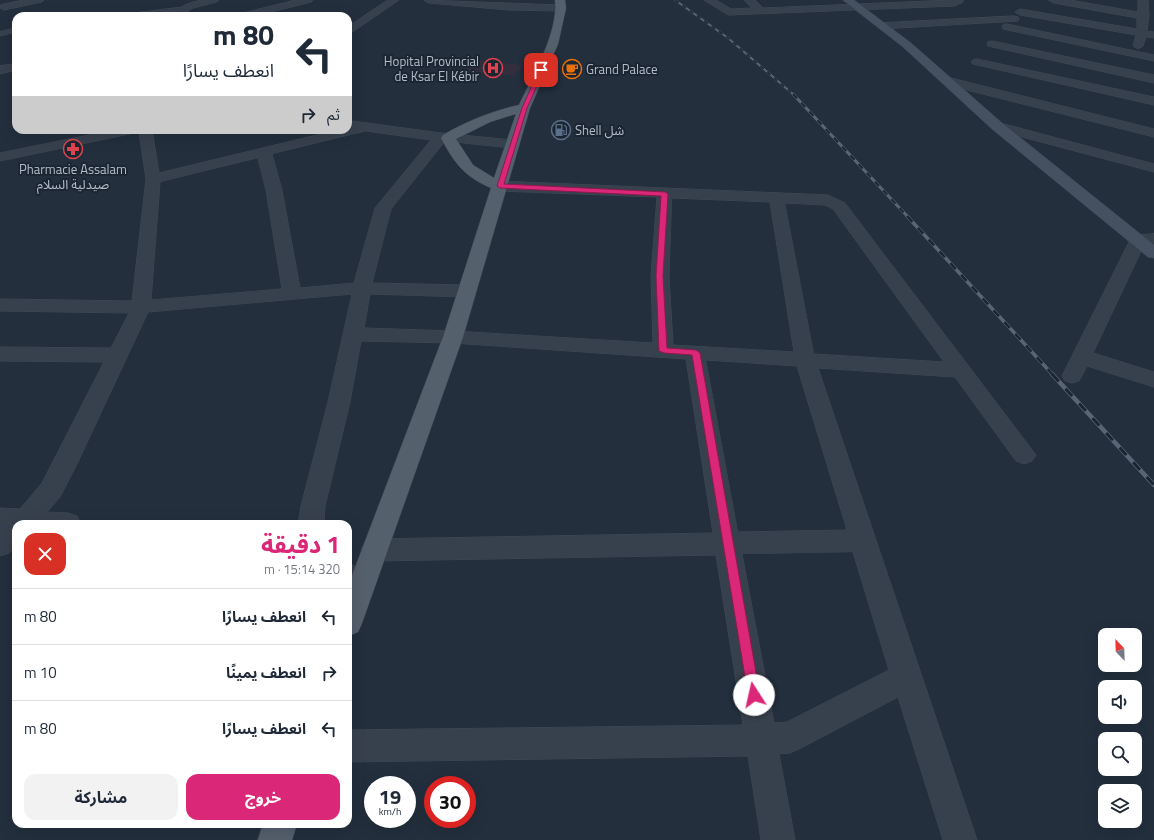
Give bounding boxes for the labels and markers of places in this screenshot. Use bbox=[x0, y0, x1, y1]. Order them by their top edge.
place label: Hopital Provincial de Ksar El Kébir bbox=[384, 51, 479, 86]
pin bbox=[524, 53, 558, 87]
hospital icon: Hopital Provincial de Ksar El Kébir bbox=[482, 57, 504, 79]
cafe icon: Grand Palace bbox=[561, 58, 583, 80]
place label: Grand Palace bbox=[586, 59, 658, 79]
fuel station icon: Shell شل bbox=[550, 119, 572, 141]
place label: Shell شل bbox=[575, 120, 624, 140]
pharmacy icon: Pharmacie Assalam صيدلية السلام bbox=[62, 138, 84, 160]
place label: Pharmacie Assalam صيدلية السلام bbox=[19, 159, 127, 194]

